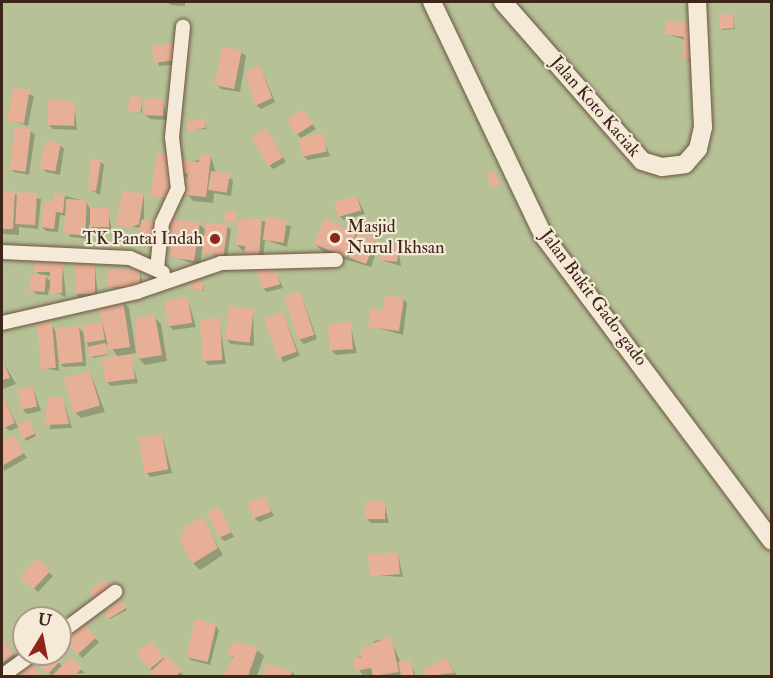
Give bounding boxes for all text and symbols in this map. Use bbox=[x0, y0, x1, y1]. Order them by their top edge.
street label: Jalan Koto Kaciak bbox=[545, 52, 645, 162]
place label: Masjid Nurul Ikhsan bbox=[347, 217, 445, 260]
street label: Jalan Bukit Gado-gado bbox=[535, 226, 651, 370]
place label: TK Pantai Indah bbox=[83, 228, 203, 250]
marker: Masjid Nurul Ikhsan bbox=[328, 231, 342, 245]
marker: TK Pantai Indah bbox=[208, 232, 222, 246]
north arrow bbox=[12, 606, 72, 666]
text: U bbox=[36, 609, 53, 631]

